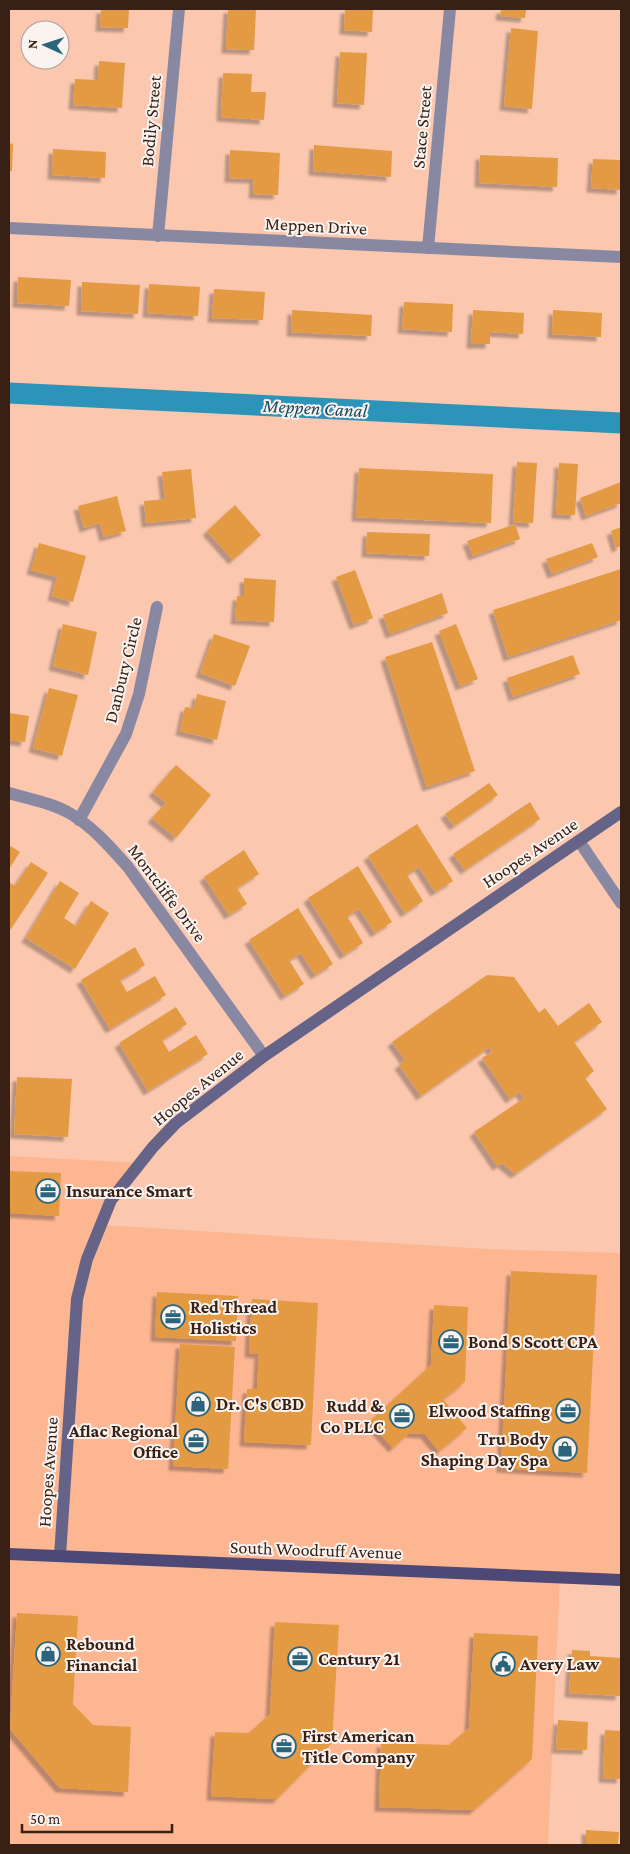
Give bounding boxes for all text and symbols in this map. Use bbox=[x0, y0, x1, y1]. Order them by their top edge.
north arrow bbox=[20, 20, 70, 70]
text: N bbox=[24, 39, 40, 50]
street label: Bodily Street bbox=[137, 74, 165, 167]
street label: Stace Street bbox=[408, 84, 436, 169]
street label: Meppen Drive bbox=[265, 213, 367, 239]
water label: Meppen Canal bbox=[261, 395, 368, 421]
street label: Danbury Circle bbox=[100, 615, 146, 725]
street label: Hoopes Avenue bbox=[479, 814, 581, 892]
street label: Montcliffe Drive bbox=[124, 840, 210, 946]
street label: Hoopes Avenue bbox=[149, 1044, 247, 1130]
office icon: Insurance Smart bbox=[35, 1178, 61, 1204]
place label: Insurance Smart bbox=[66, 1181, 193, 1201]
place label: Red Thread Holistics bbox=[190, 1297, 277, 1338]
office icon: Red Thread Holistics bbox=[160, 1304, 186, 1330]
office icon: Bond S Scott CPA bbox=[438, 1329, 464, 1355]
place label: Bond S Scott CPA bbox=[468, 1332, 598, 1352]
shop icon: Dr. C's CBD bbox=[185, 1391, 211, 1417]
place label: Dr. C's CBD bbox=[216, 1394, 304, 1414]
place label: Rudd & Co PLLC bbox=[320, 1396, 384, 1437]
office icon: Elwood Staffing bbox=[555, 1398, 581, 1424]
place label: Elwood Staffing bbox=[429, 1401, 550, 1421]
office icon: Rudd & Co PLLC bbox=[389, 1403, 415, 1429]
street label: Hoopes Avenue bbox=[34, 1416, 62, 1528]
place label: Aflac Regional Office bbox=[68, 1421, 178, 1462]
office icon: Aflac Regional Office bbox=[183, 1428, 209, 1454]
place label: Tru Body Shaping Day Spa bbox=[421, 1429, 548, 1470]
shop icon: Tru Body Shaping Day Spa bbox=[552, 1436, 578, 1462]
street label: South Woodruff Avenue bbox=[230, 1537, 402, 1563]
place label: Rebound Financial bbox=[66, 1634, 137, 1675]
shop icon: Rebound Financial bbox=[35, 1641, 61, 1667]
office icon: Century 21 bbox=[287, 1646, 313, 1672]
place label: Century 21 bbox=[318, 1649, 400, 1669]
public building icon: Avery Law bbox=[490, 1651, 516, 1677]
place label: Avery Law bbox=[519, 1654, 600, 1674]
place label: First American Title Company bbox=[302, 1726, 415, 1767]
office icon: First American Title Company bbox=[271, 1733, 297, 1759]
scale bar bbox=[22, 1802, 172, 1834]
text: 50 m bbox=[30, 1811, 60, 1827]

